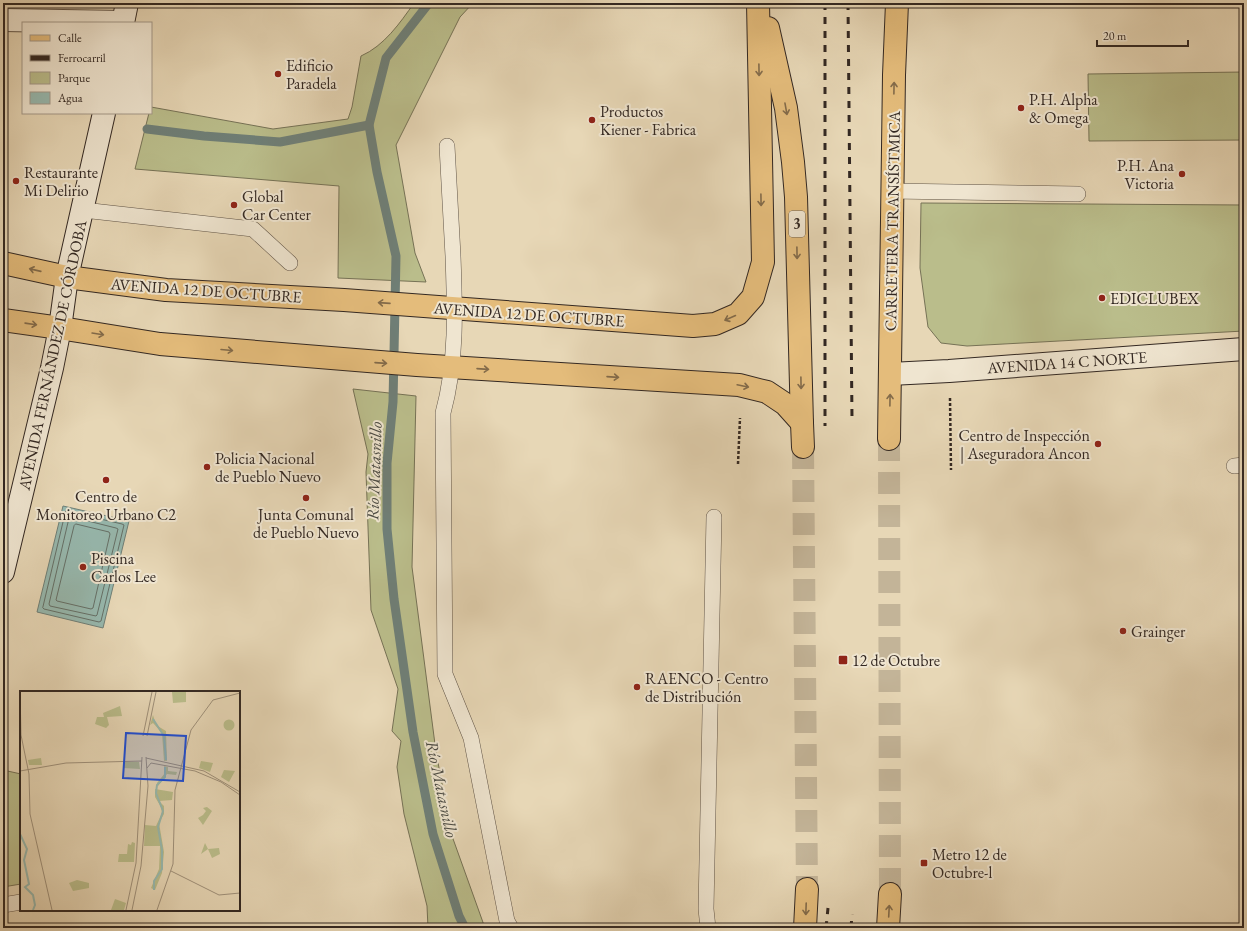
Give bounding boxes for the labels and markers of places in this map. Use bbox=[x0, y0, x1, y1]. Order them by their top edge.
place label: Edificio Paradela bbox=[286, 55, 337, 94]
marker: Edificio Paradela bbox=[273, 69, 283, 79]
place label: P.H. Alpha & Omega bbox=[1029, 89, 1098, 128]
place label: Productos Kiener - Fabrica bbox=[600, 101, 697, 140]
marker: P.H. Alpha & Omega bbox=[1016, 103, 1026, 113]
marker: Productos Kiener - Fabrica bbox=[587, 115, 597, 125]
place label: P.H. Ana Victoria bbox=[1117, 155, 1175, 194]
place label: Restaurante Mi Delirio bbox=[24, 162, 98, 201]
marker: P.H. Ana Victoria bbox=[1177, 169, 1187, 179]
marker: Restaurante Mi Delirio bbox=[11, 176, 21, 186]
place label: Global Car Center bbox=[242, 186, 312, 225]
marker: Global Car Center bbox=[229, 200, 239, 210]
place label: EDICLUBEX bbox=[1110, 288, 1199, 309]
marker: EDICLUBEX bbox=[1097, 293, 1107, 303]
place label: Centro de Inspección | Aseguradora Ancon bbox=[958, 425, 1091, 464]
marker: Centro de Inspección | Aseguradora Ancon bbox=[1093, 439, 1103, 449]
place label: Policia Nacional de Pueblo Nuevo bbox=[215, 448, 321, 487]
marker: Policia Nacional de Pueblo Nuevo bbox=[202, 462, 212, 472]
marker: Centro de Monitoreo Urbano C2 bbox=[101, 475, 111, 485]
place label: Centro de Monitoreo Urbano C2 bbox=[36, 486, 176, 525]
marker: Junta Comunal de Pueblo Nuevo bbox=[301, 493, 311, 503]
place label: Junta Comunal de Pueblo Nuevo bbox=[253, 504, 359, 543]
place label: Piscina Carlos Lee bbox=[91, 548, 156, 587]
marker: Piscina Carlos Lee bbox=[78, 562, 88, 572]
place label: Grainger bbox=[1131, 621, 1186, 642]
marker: Grainger bbox=[1118, 626, 1128, 636]
place label: 12 de Octubre bbox=[852, 650, 940, 671]
marker: 12 de Octubre bbox=[837, 654, 849, 666]
place label: RAENCO - Centro de Distribución bbox=[645, 668, 769, 707]
marker: RAENCO - Centro de Distribución bbox=[632, 682, 642, 692]
place label: Metro 12 de Octubre-l bbox=[932, 844, 1007, 883]
marker: Metro 12 de Octubre-l bbox=[919, 858, 929, 868]

